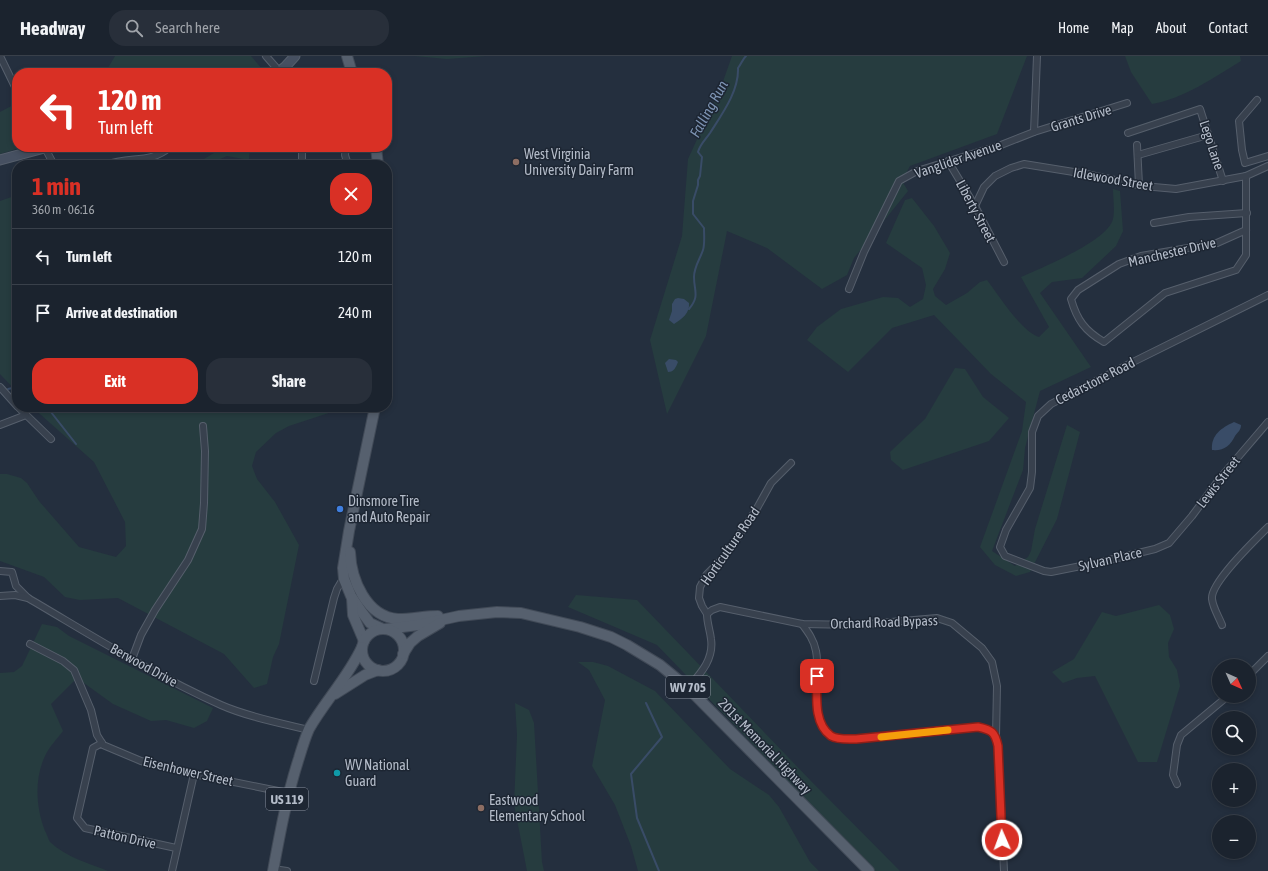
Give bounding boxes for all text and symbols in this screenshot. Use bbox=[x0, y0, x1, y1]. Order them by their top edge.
search box bbox=[109, 10, 389, 46]
text: Headway bbox=[20, 17, 85, 39]
icon: search bbox=[123, 17, 145, 39]
text: Search here bbox=[155, 19, 220, 36]
text: Home bbox=[1058, 20, 1089, 36]
text: Map bbox=[1111, 20, 1134, 36]
text: About bbox=[1156, 20, 1187, 36]
text: Contact bbox=[1209, 20, 1248, 36]
water label: Falling Run bbox=[686, 77, 731, 140]
icon: left bbox=[32, 84, 84, 136]
text: 120 m bbox=[98, 84, 161, 116]
street label: Grants Drive bbox=[1049, 101, 1113, 135]
text: Turn left bbox=[98, 117, 153, 138]
street label: Lego Lane bbox=[1196, 118, 1228, 172]
street label: Vanglider Avenue bbox=[913, 137, 1003, 181]
place label: West Virginia University Dairy Farm bbox=[524, 146, 634, 178]
marker: West Virginia University Dairy Farm bbox=[511, 157, 521, 167]
street label: Idlewood Street bbox=[1072, 164, 1154, 194]
text: 1 min bbox=[32, 173, 81, 200]
button: close bbox=[330, 173, 372, 215]
street label: Liberty Street bbox=[953, 177, 999, 245]
text: 360 m · 06:16 bbox=[32, 202, 95, 217]
street label: Manchester Drive bbox=[1127, 234, 1217, 270]
icon: left bbox=[32, 246, 54, 268]
text: Turn left bbox=[66, 248, 112, 265]
text: 120 m bbox=[338, 248, 372, 265]
icon: arrive bbox=[32, 302, 54, 324]
text: Arrive at destination bbox=[66, 304, 177, 321]
text: 240 m bbox=[338, 304, 372, 321]
street label: Cedarstone Road bbox=[1053, 354, 1137, 408]
button: Exit bbox=[32, 358, 198, 404]
button: Share bbox=[206, 358, 372, 404]
street label: Lewis Street bbox=[1193, 453, 1243, 511]
place label: Dinsmore Tire and Auto Repair bbox=[348, 493, 431, 525]
marker: Dinsmore Tire and Auto Repair bbox=[335, 504, 345, 514]
street label: Horticulture Road bbox=[697, 504, 763, 588]
street label: Sylvan Place bbox=[1077, 544, 1143, 574]
street label: Orchard Road Bypass bbox=[830, 612, 938, 632]
street label: Berwood Drive bbox=[108, 640, 180, 690]
pin bbox=[800, 659, 834, 693]
north arrow bbox=[1212, 659, 1256, 703]
map controls bbox=[1212, 659, 1256, 859]
icon: arrive bbox=[806, 665, 828, 687]
road number: WV 705 bbox=[666, 676, 710, 698]
street label: 201st Memorial Highway bbox=[715, 695, 815, 797]
button: search bbox=[1212, 711, 1256, 755]
street label: Eisenhower Street bbox=[141, 753, 235, 789]
place label: WV National Guard bbox=[345, 757, 410, 789]
button: + bbox=[1212, 763, 1256, 807]
marker: WV National Guard bbox=[332, 768, 342, 778]
road number: US 119 bbox=[266, 788, 308, 810]
place label: Eastwood Elementary School bbox=[489, 792, 585, 824]
marker: Eastwood Elementary School bbox=[476, 803, 486, 813]
button: − bbox=[1212, 815, 1256, 859]
position arrow bbox=[981, 819, 1023, 861]
street label: Patton Drive bbox=[92, 822, 158, 852]

